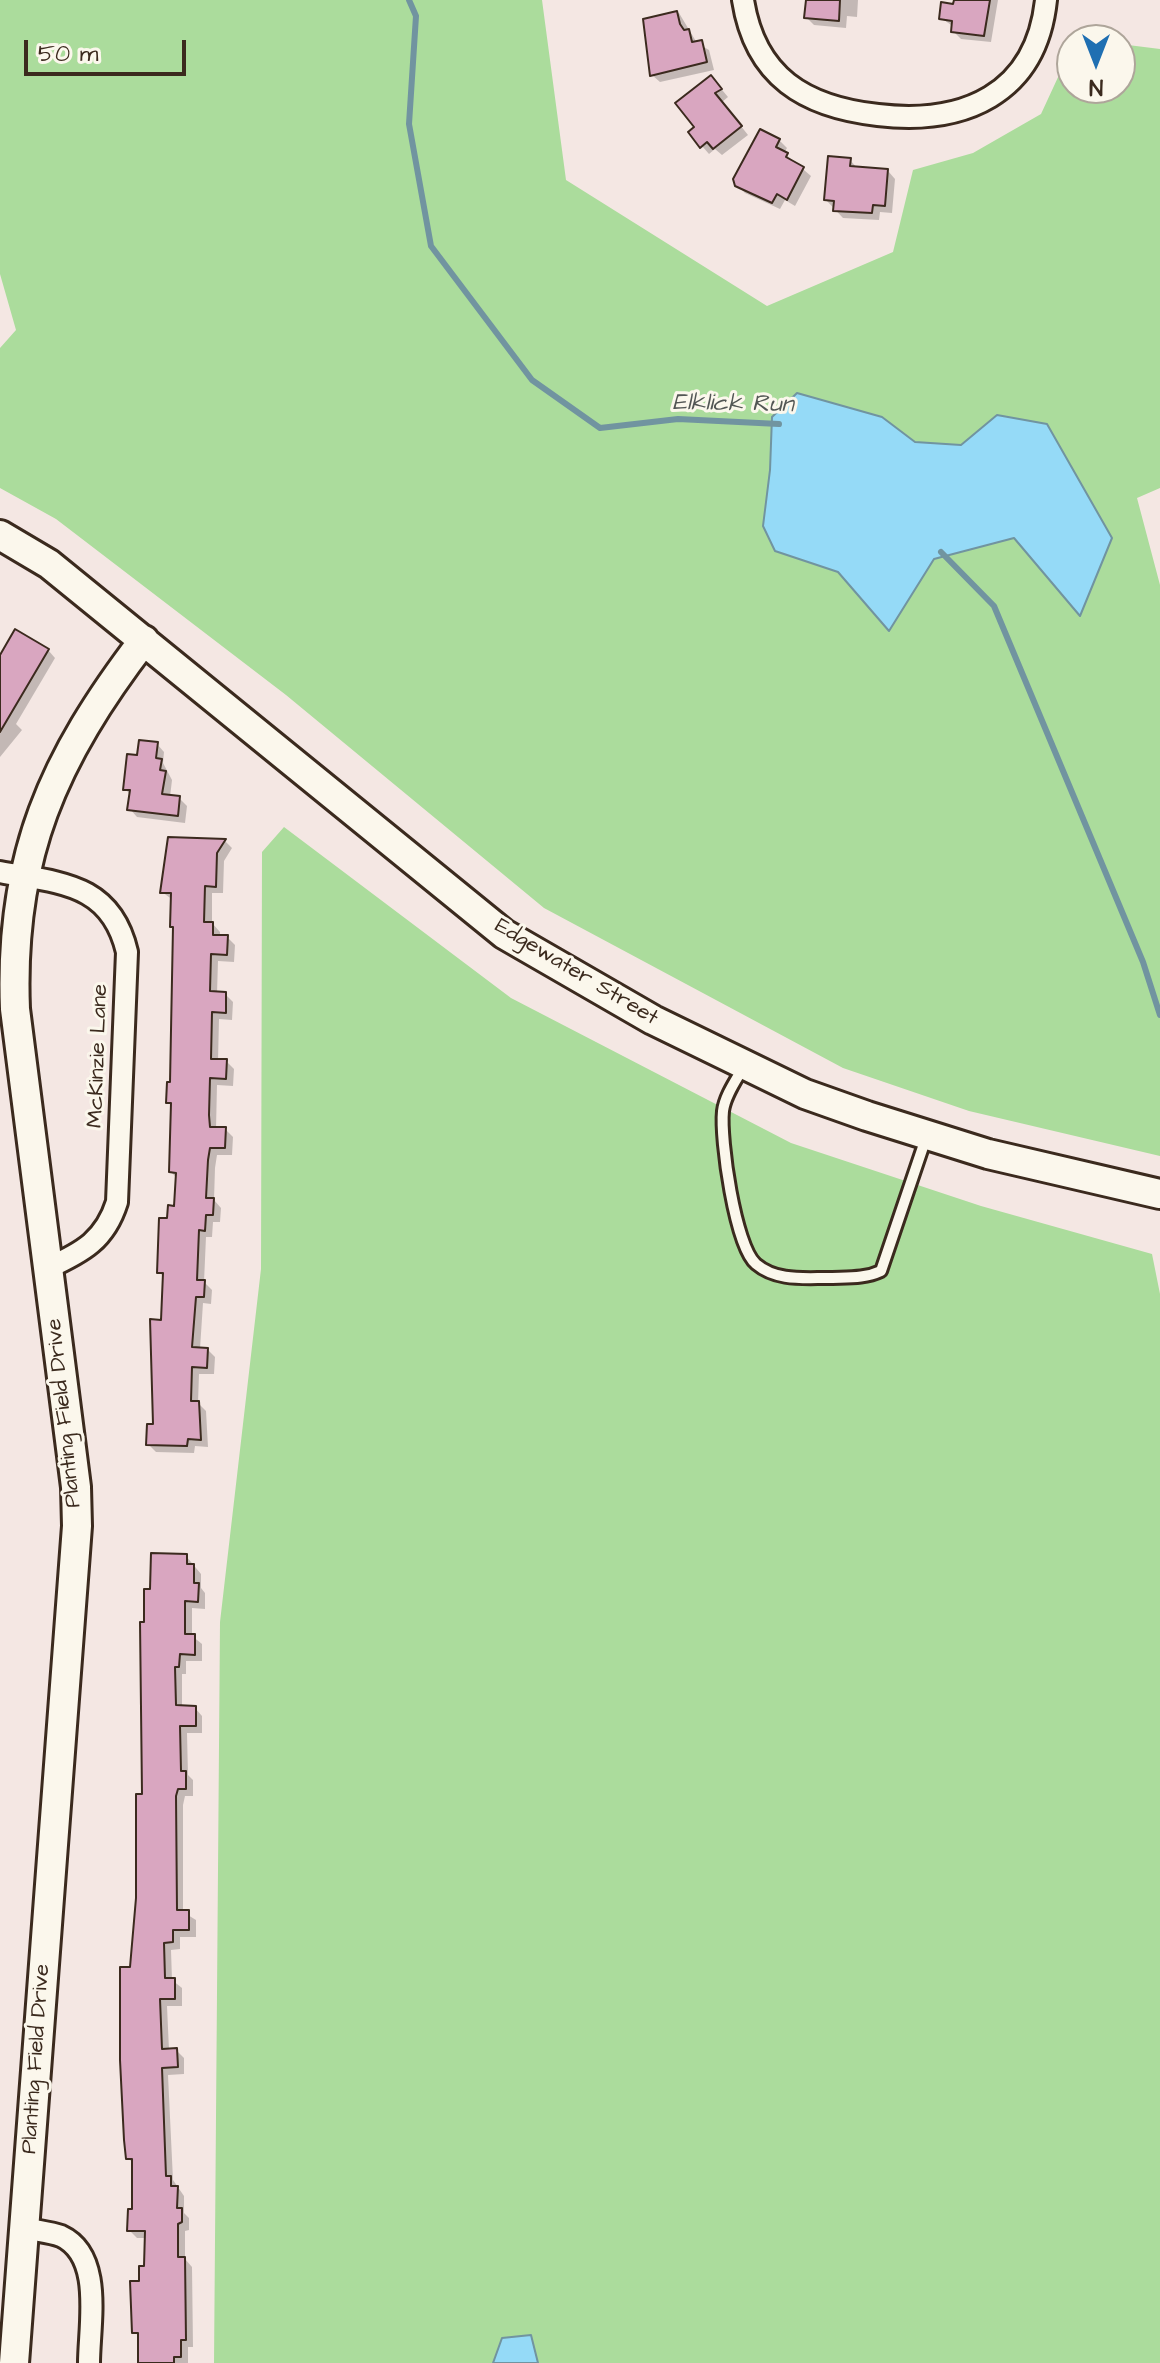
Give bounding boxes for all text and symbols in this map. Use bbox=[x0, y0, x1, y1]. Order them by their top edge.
scale bar bbox=[28, 24, 190, 74]
north arrow bbox=[1056, 24, 1136, 104]
text: 50 m bbox=[38, 37, 98, 71]
text: N bbox=[1089, 71, 1103, 102]
water label: Elklick Run bbox=[672, 390, 794, 420]
street label: Edgewater Street bbox=[489, 914, 663, 1032]
street label: McKinzie Lane bbox=[83, 984, 115, 1128]
street label: Planting Field Drive bbox=[42, 1317, 88, 1509]
street label: Planting Field Drive bbox=[17, 1963, 57, 2155]

